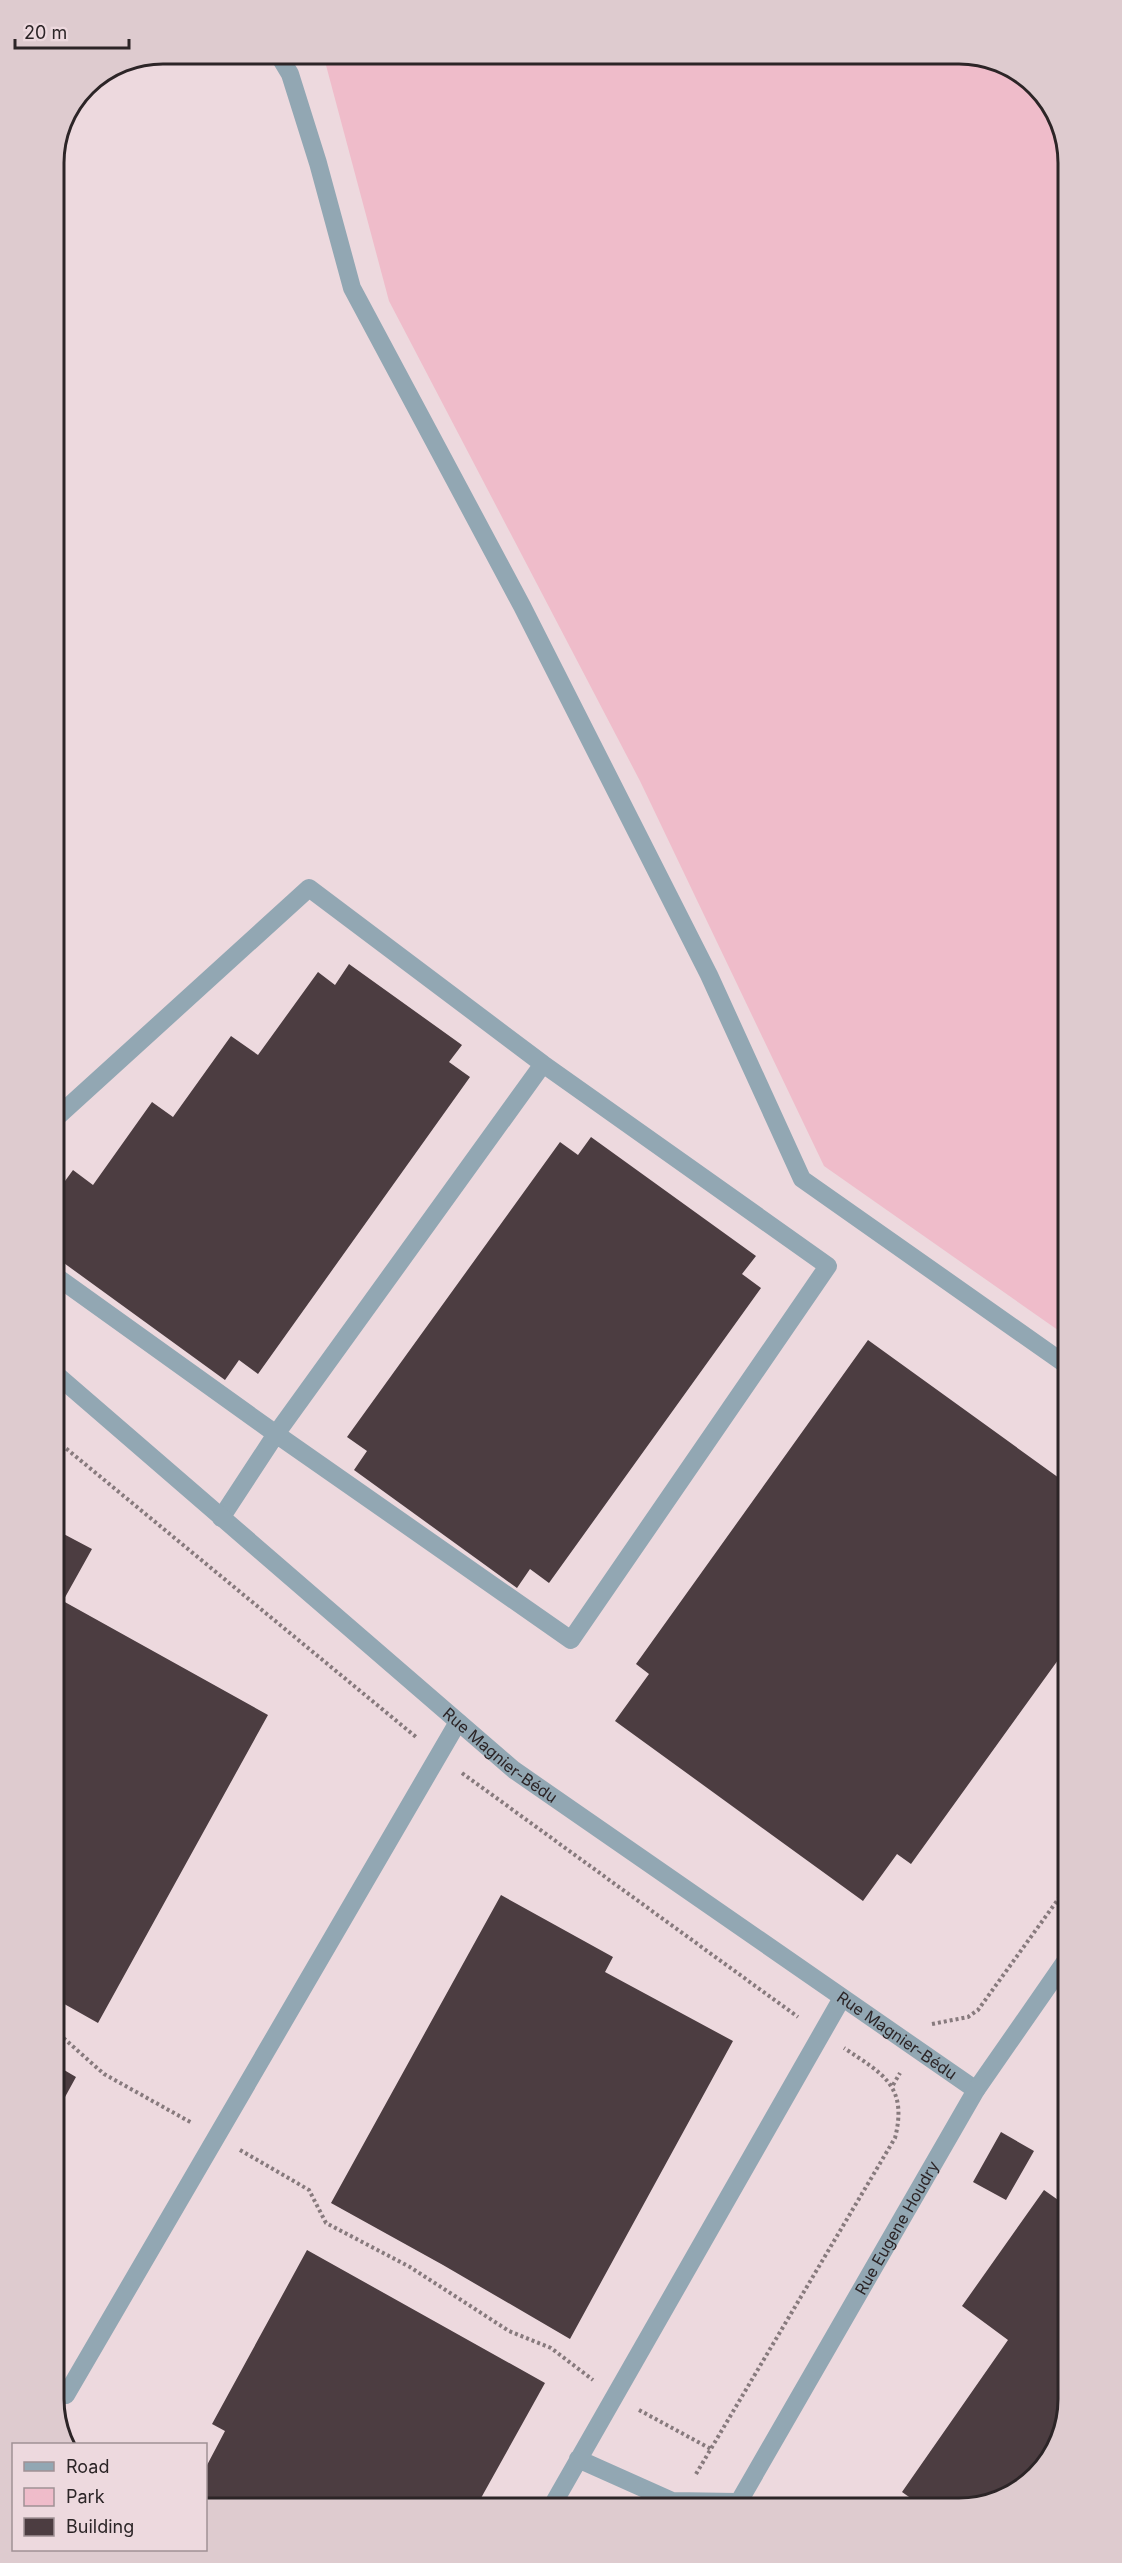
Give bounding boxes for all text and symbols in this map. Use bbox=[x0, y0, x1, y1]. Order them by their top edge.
scale bar bbox=[15, 12, 129, 50]
text: 20 m bbox=[24, 22, 67, 43]
street label: Rue Magnier-Bédu bbox=[439, 1703, 561, 1807]
street label: Rue Magnier-Bédu bbox=[833, 1987, 961, 2084]
street label: Rue Eugene Houdry bbox=[850, 2157, 943, 2298]
legend bbox=[12, 2443, 207, 2551]
text: Road bbox=[66, 2456, 109, 2477]
text: Park bbox=[66, 2486, 105, 2507]
text: Building bbox=[66, 2516, 134, 2537]

